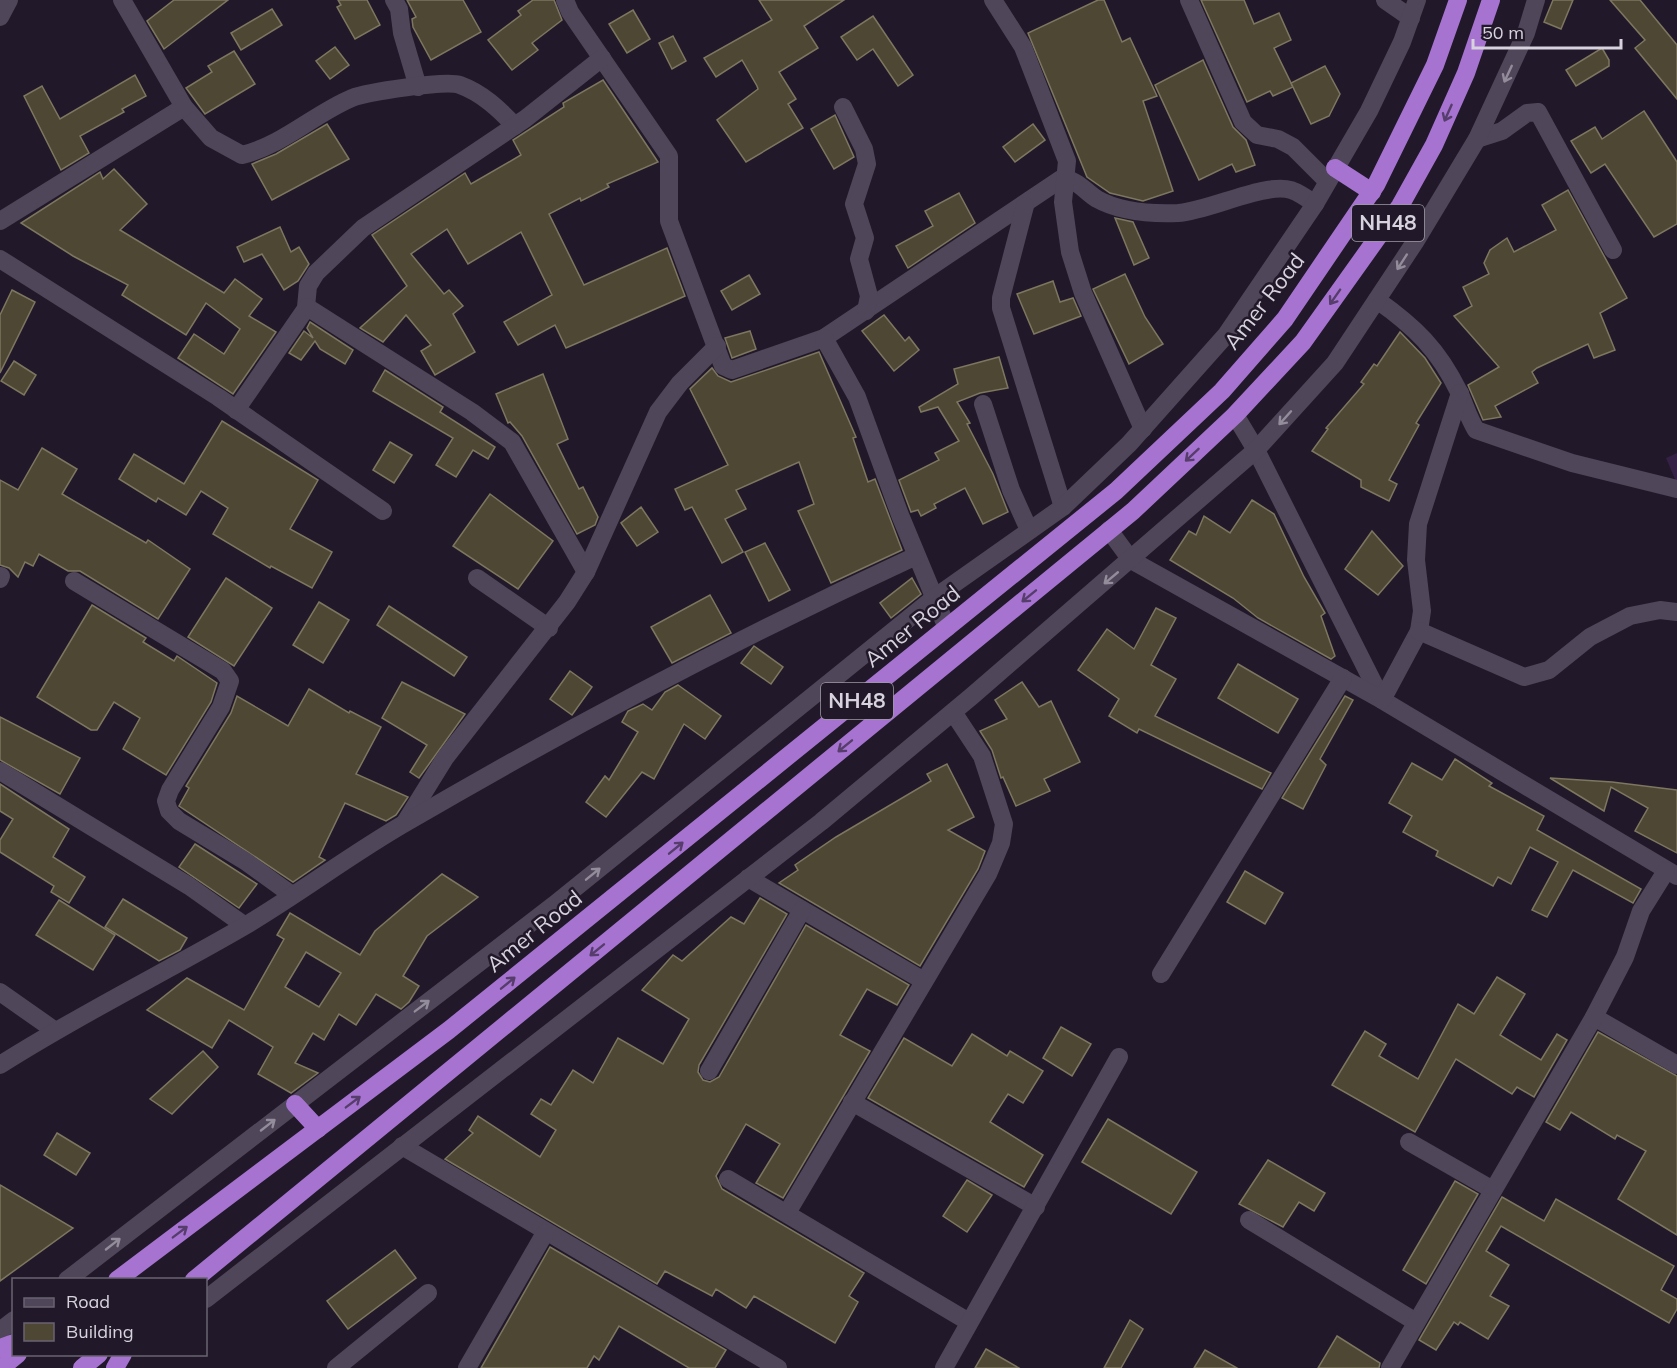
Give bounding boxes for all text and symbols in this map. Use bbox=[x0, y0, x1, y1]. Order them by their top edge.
scale bar bbox=[1473, 12, 1622, 50]
text: 50 m bbox=[1482, 21, 1524, 44]
one-way arrow bbox=[1502, 65, 1514, 83]
one-way arrow bbox=[1442, 104, 1453, 122]
road number: NH48 bbox=[1352, 205, 1424, 241]
street label: Amer Road bbox=[1218, 247, 1310, 355]
one-way arrow bbox=[1396, 253, 1408, 270]
one-way arrow bbox=[1329, 288, 1341, 304]
one-way arrow bbox=[1278, 410, 1292, 425]
one-way arrow bbox=[1185, 448, 1200, 462]
one-way arrow bbox=[1103, 571, 1119, 584]
street label: Amer Road bbox=[858, 579, 966, 673]
one-way arrow bbox=[1021, 589, 1037, 602]
road number: NH48 bbox=[821, 683, 893, 719]
one-way arrow bbox=[837, 740, 853, 753]
one-way arrow bbox=[667, 841, 683, 854]
one-way arrow bbox=[585, 867, 600, 881]
street label: Amer Road bbox=[480, 884, 588, 978]
one-way arrow bbox=[589, 943, 605, 956]
one-way arrow bbox=[499, 977, 515, 990]
one-way arrow bbox=[414, 1000, 430, 1013]
one-way arrow bbox=[345, 1096, 361, 1109]
one-way arrow bbox=[259, 1119, 275, 1132]
one-way arrow bbox=[172, 1226, 188, 1238]
one-way arrow bbox=[105, 1237, 121, 1250]
legend bbox=[12, 1278, 207, 1356]
text: Road bbox=[66, 1290, 110, 1313]
text: Building bbox=[66, 1320, 134, 1343]

